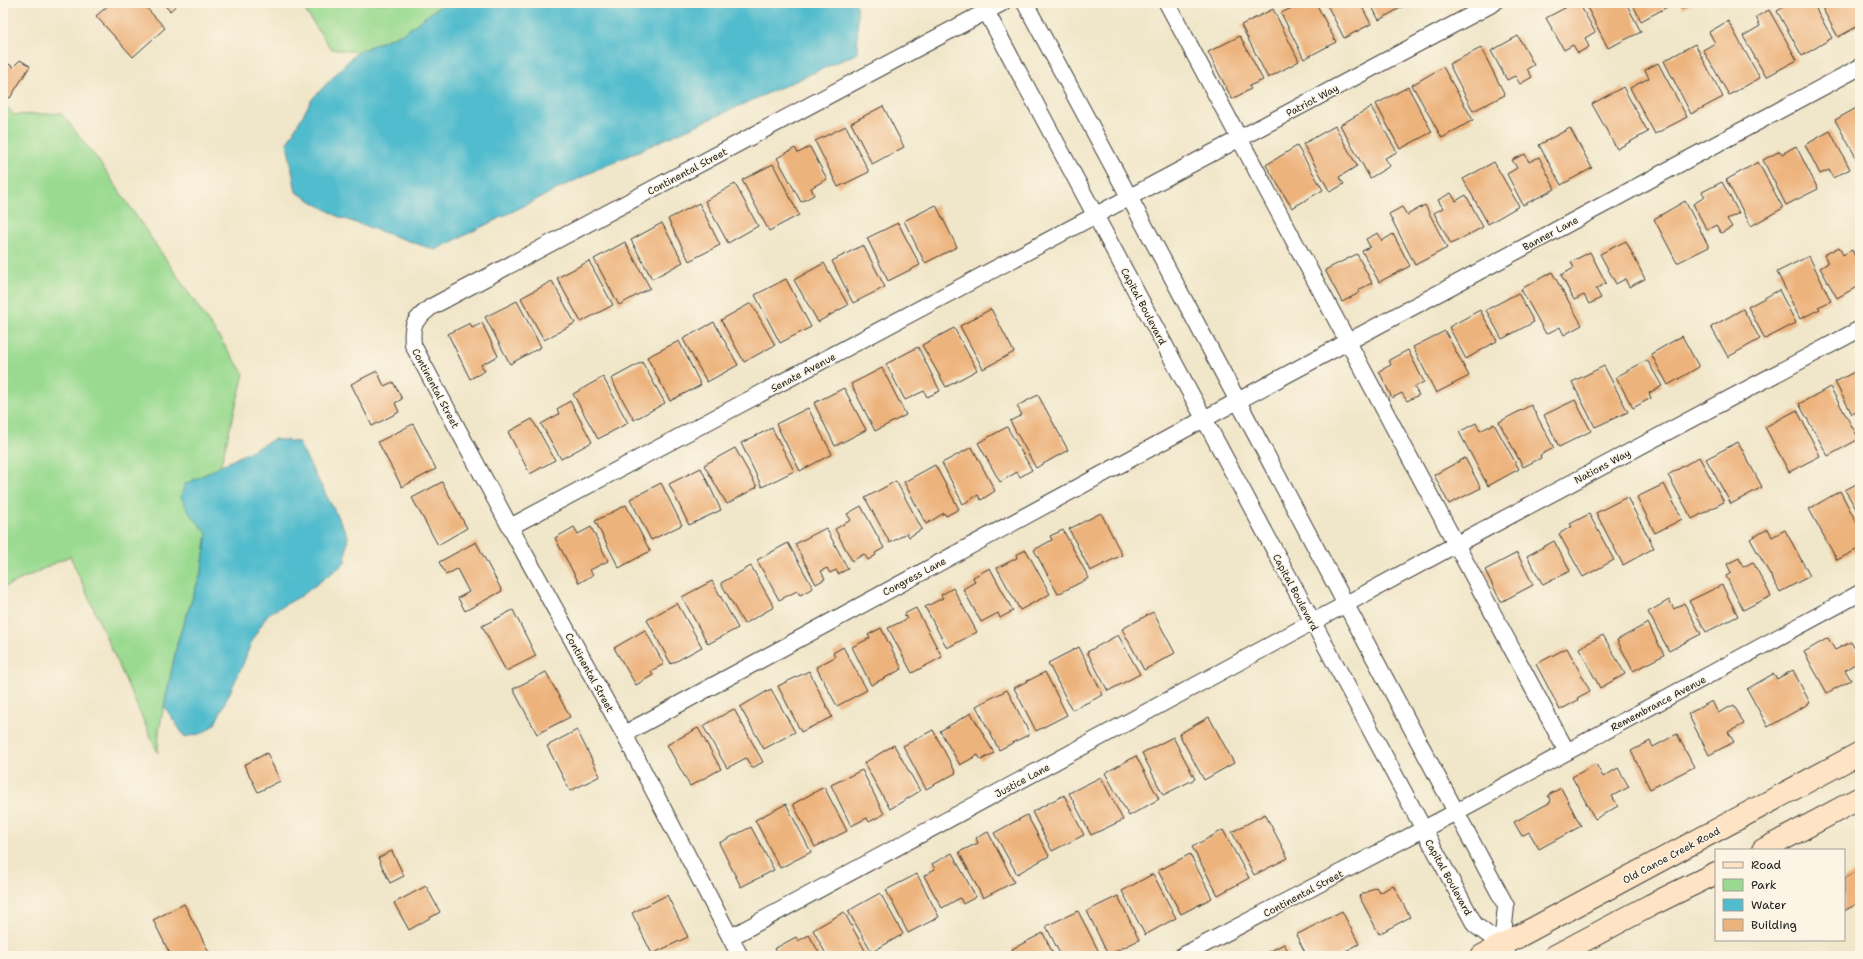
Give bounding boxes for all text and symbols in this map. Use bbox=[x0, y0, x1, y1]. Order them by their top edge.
street label: Patriot Way bbox=[1284, 81, 1341, 120]
street label: Continental Street bbox=[645, 145, 729, 198]
street label: Banner Lane bbox=[1520, 213, 1581, 254]
street label: Capital Boulevard bbox=[1118, 266, 1170, 348]
street label: Continental Street bbox=[409, 346, 462, 430]
street label: Senate Avenue bbox=[769, 350, 838, 395]
street label: Nations Way bbox=[1572, 446, 1633, 487]
street label: Capital Boulevard bbox=[1270, 552, 1322, 634]
street label: Congress Lane bbox=[880, 554, 949, 599]
street label: Continental Street bbox=[562, 630, 617, 714]
street label: Remembrance Avenue bbox=[1608, 673, 1709, 734]
street label: Justice Lane bbox=[993, 760, 1052, 800]
street label: Old Canoe Creek Road bbox=[1620, 824, 1723, 887]
street label: Capital Boulevard bbox=[1422, 837, 1475, 918]
legend bbox=[1715, 849, 1845, 941]
text: Road bbox=[1751, 857, 1782, 873]
street label: Continental Street bbox=[1261, 867, 1345, 920]
text: Park bbox=[1751, 877, 1777, 893]
text: Water bbox=[1751, 897, 1787, 913]
text: Building bbox=[1751, 917, 1797, 933]

